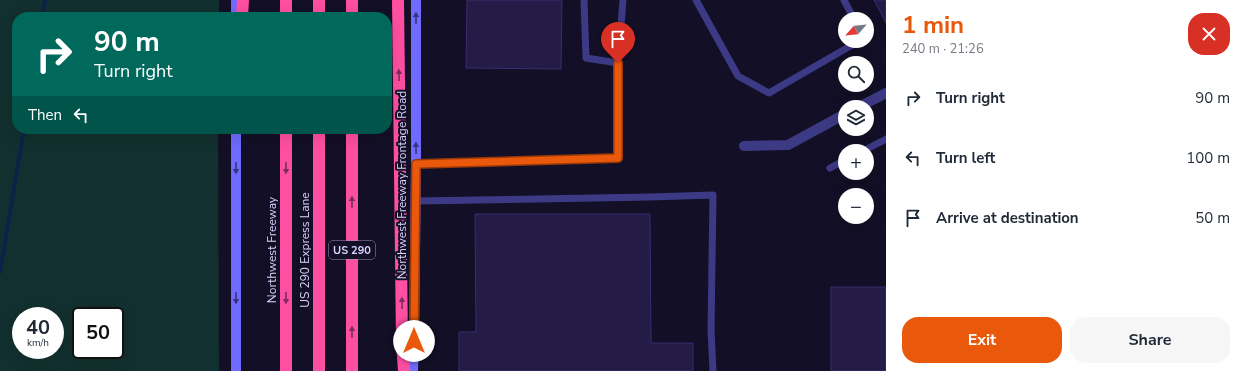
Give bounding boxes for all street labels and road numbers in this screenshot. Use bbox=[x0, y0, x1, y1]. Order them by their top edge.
street label: Northwest Freeway Frontage Road bbox=[394, 91, 410, 279]
street label: US 290 Express Lane bbox=[297, 192, 313, 308]
street label: Northwest Freeway bbox=[264, 196, 280, 303]
road number: US 290 bbox=[329, 241, 375, 259]

